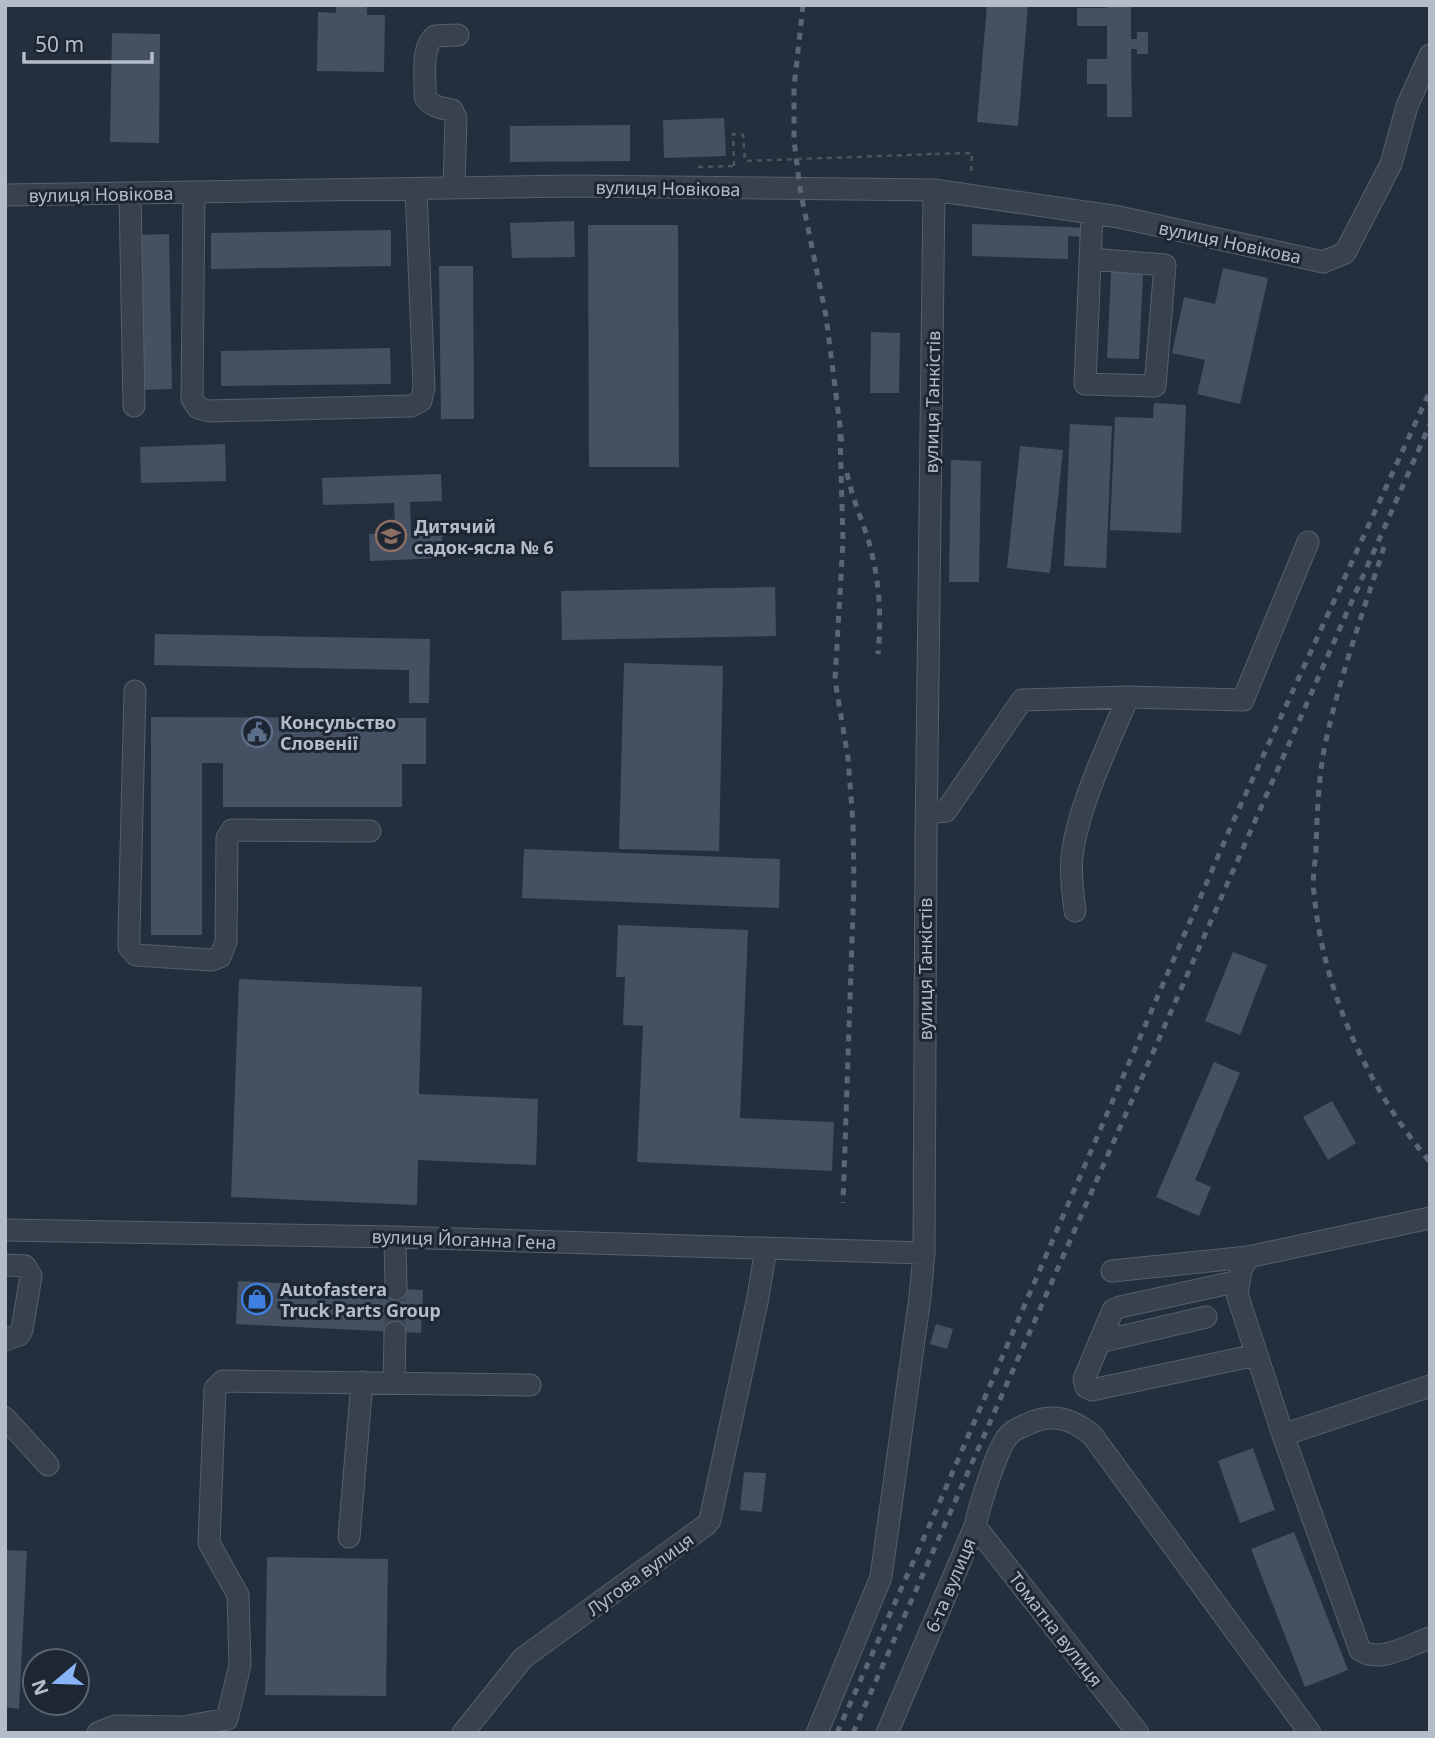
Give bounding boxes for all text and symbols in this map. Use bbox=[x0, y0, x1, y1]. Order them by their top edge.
scale bar bbox=[24, 21, 152, 65]
text: 50 m bbox=[35, 30, 84, 58]
street label: вулиця Новікова bbox=[595, 175, 741, 201]
street label: вулиця Новікова bbox=[28, 181, 174, 207]
street label: вулиця Новікова bbox=[1157, 215, 1303, 269]
street label: вулиця Танкістів bbox=[919, 330, 945, 474]
place label: Дитячий садок-ясла № 6 bbox=[414, 514, 554, 559]
school or university icon: Дитячий садок-ясла № 6 bbox=[374, 519, 408, 553]
place label: Консульство Словенії bbox=[280, 710, 396, 755]
public building icon: Консульство Словенії bbox=[240, 715, 274, 749]
street label: вулиця Танкістів bbox=[913, 898, 937, 1040]
street label: вулиця Йоганна Гена bbox=[371, 1224, 557, 1254]
place label: Autofastera Truck Parts Group bbox=[280, 1277, 441, 1322]
shop icon: Autofastera Truck Parts Group bbox=[240, 1282, 274, 1316]
street label: Лугова вулиця bbox=[582, 1527, 698, 1621]
street label: 6-та вулиця bbox=[919, 1534, 981, 1636]
street label: Томатна вулиця bbox=[1004, 1567, 1108, 1691]
north arrow bbox=[21, 1647, 91, 1717]
text: N bbox=[25, 1676, 55, 1699]

